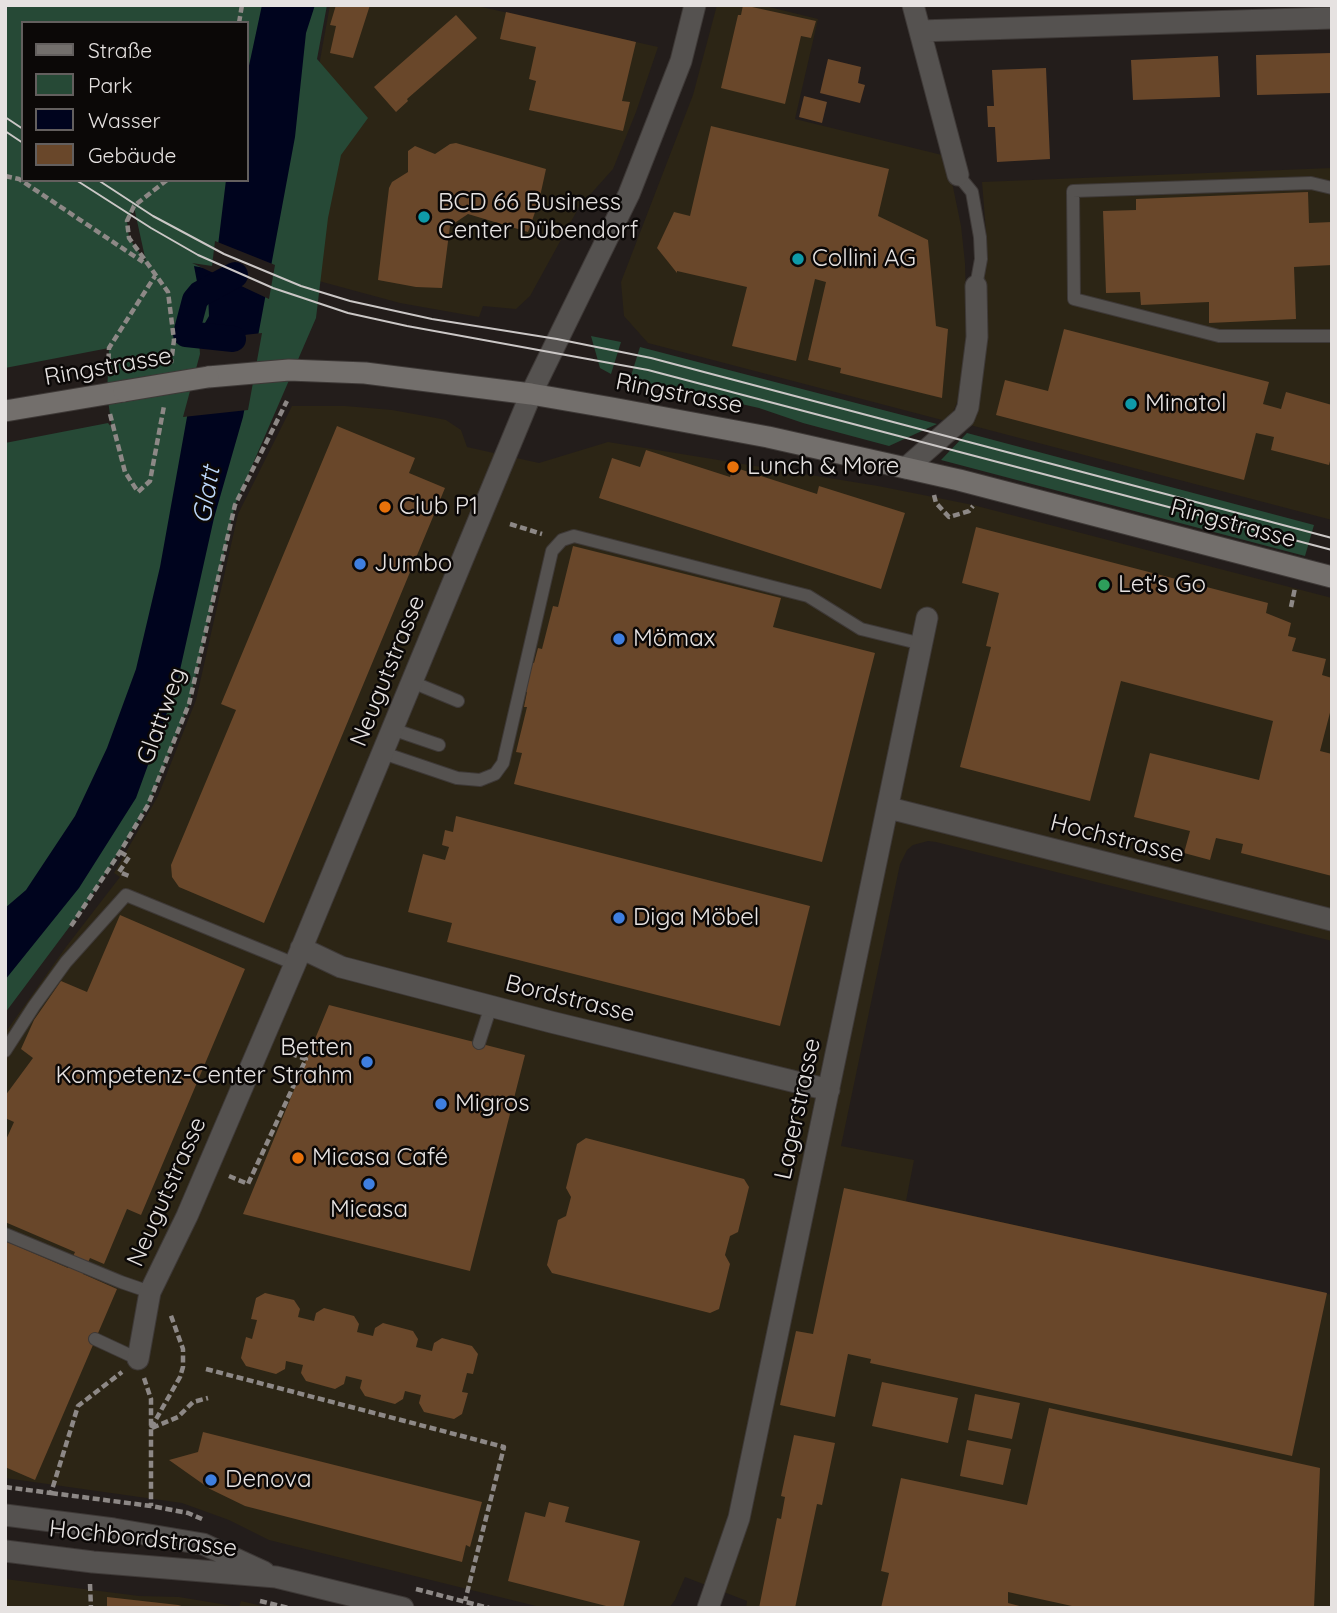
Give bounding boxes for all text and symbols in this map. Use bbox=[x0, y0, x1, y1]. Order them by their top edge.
legend bbox=[21, 21, 248, 182]
text: Straße bbox=[88, 37, 152, 63]
text: Park bbox=[88, 72, 132, 98]
text: Wasser bbox=[88, 107, 160, 133]
text: Gebäude bbox=[88, 142, 176, 168]
place label: BCD 66 Business Center Dübendorf bbox=[438, 189, 638, 245]
marker: BCD 66 Business Center Dübendorf bbox=[416, 209, 432, 225]
place label: Collini AG bbox=[812, 245, 916, 273]
marker: Collini AG bbox=[790, 251, 806, 267]
street label: Ringstrasse bbox=[42, 342, 174, 392]
street label: Ringstrasse bbox=[613, 368, 745, 420]
place label: Minatol bbox=[1145, 390, 1226, 418]
marker: Minatol bbox=[1123, 396, 1139, 412]
place label: Lunch & More bbox=[747, 453, 899, 481]
marker: Lunch & More bbox=[725, 459, 741, 475]
water label: Glatt bbox=[187, 464, 227, 526]
place label: Club P1 bbox=[399, 493, 478, 521]
street label: Ringstrasse bbox=[1167, 493, 1299, 555]
marker: Club P1 bbox=[377, 499, 393, 515]
place label: Jumbo bbox=[374, 550, 452, 578]
marker: Jumbo bbox=[352, 556, 368, 572]
place label: Let's Go bbox=[1118, 571, 1206, 599]
marker: Let's Go bbox=[1096, 577, 1112, 593]
street label: Neugutstrasse bbox=[345, 591, 431, 751]
place label: Mömax bbox=[633, 625, 715, 653]
marker: Mömax bbox=[611, 631, 627, 647]
street label: Glattweg bbox=[131, 664, 193, 768]
street label: Hochstrasse bbox=[1047, 808, 1187, 870]
place label: Diga Möbel bbox=[633, 904, 759, 932]
marker: Diga Möbel bbox=[611, 910, 627, 926]
street label: Bordstrasse bbox=[502, 969, 638, 1029]
place label: Betten Kompetenz-Center Strahm bbox=[55, 1034, 353, 1090]
street label: Lagerstrasse bbox=[769, 1036, 827, 1182]
marker: Betten Kompetenz-Center Strahm bbox=[359, 1054, 375, 1070]
place label: Migros bbox=[455, 1090, 529, 1118]
marker: Migros bbox=[433, 1096, 449, 1112]
street label: Neugutstrasse bbox=[121, 1113, 213, 1271]
place label: Micasa Café bbox=[312, 1144, 448, 1172]
marker: Micasa Café bbox=[290, 1150, 306, 1166]
marker: Micasa bbox=[361, 1176, 377, 1192]
place label: Micasa bbox=[330, 1196, 408, 1224]
place label: Denova bbox=[225, 1466, 311, 1494]
marker: Denova bbox=[203, 1472, 219, 1488]
street label: Hochbordstrasse bbox=[47, 1515, 239, 1563]

